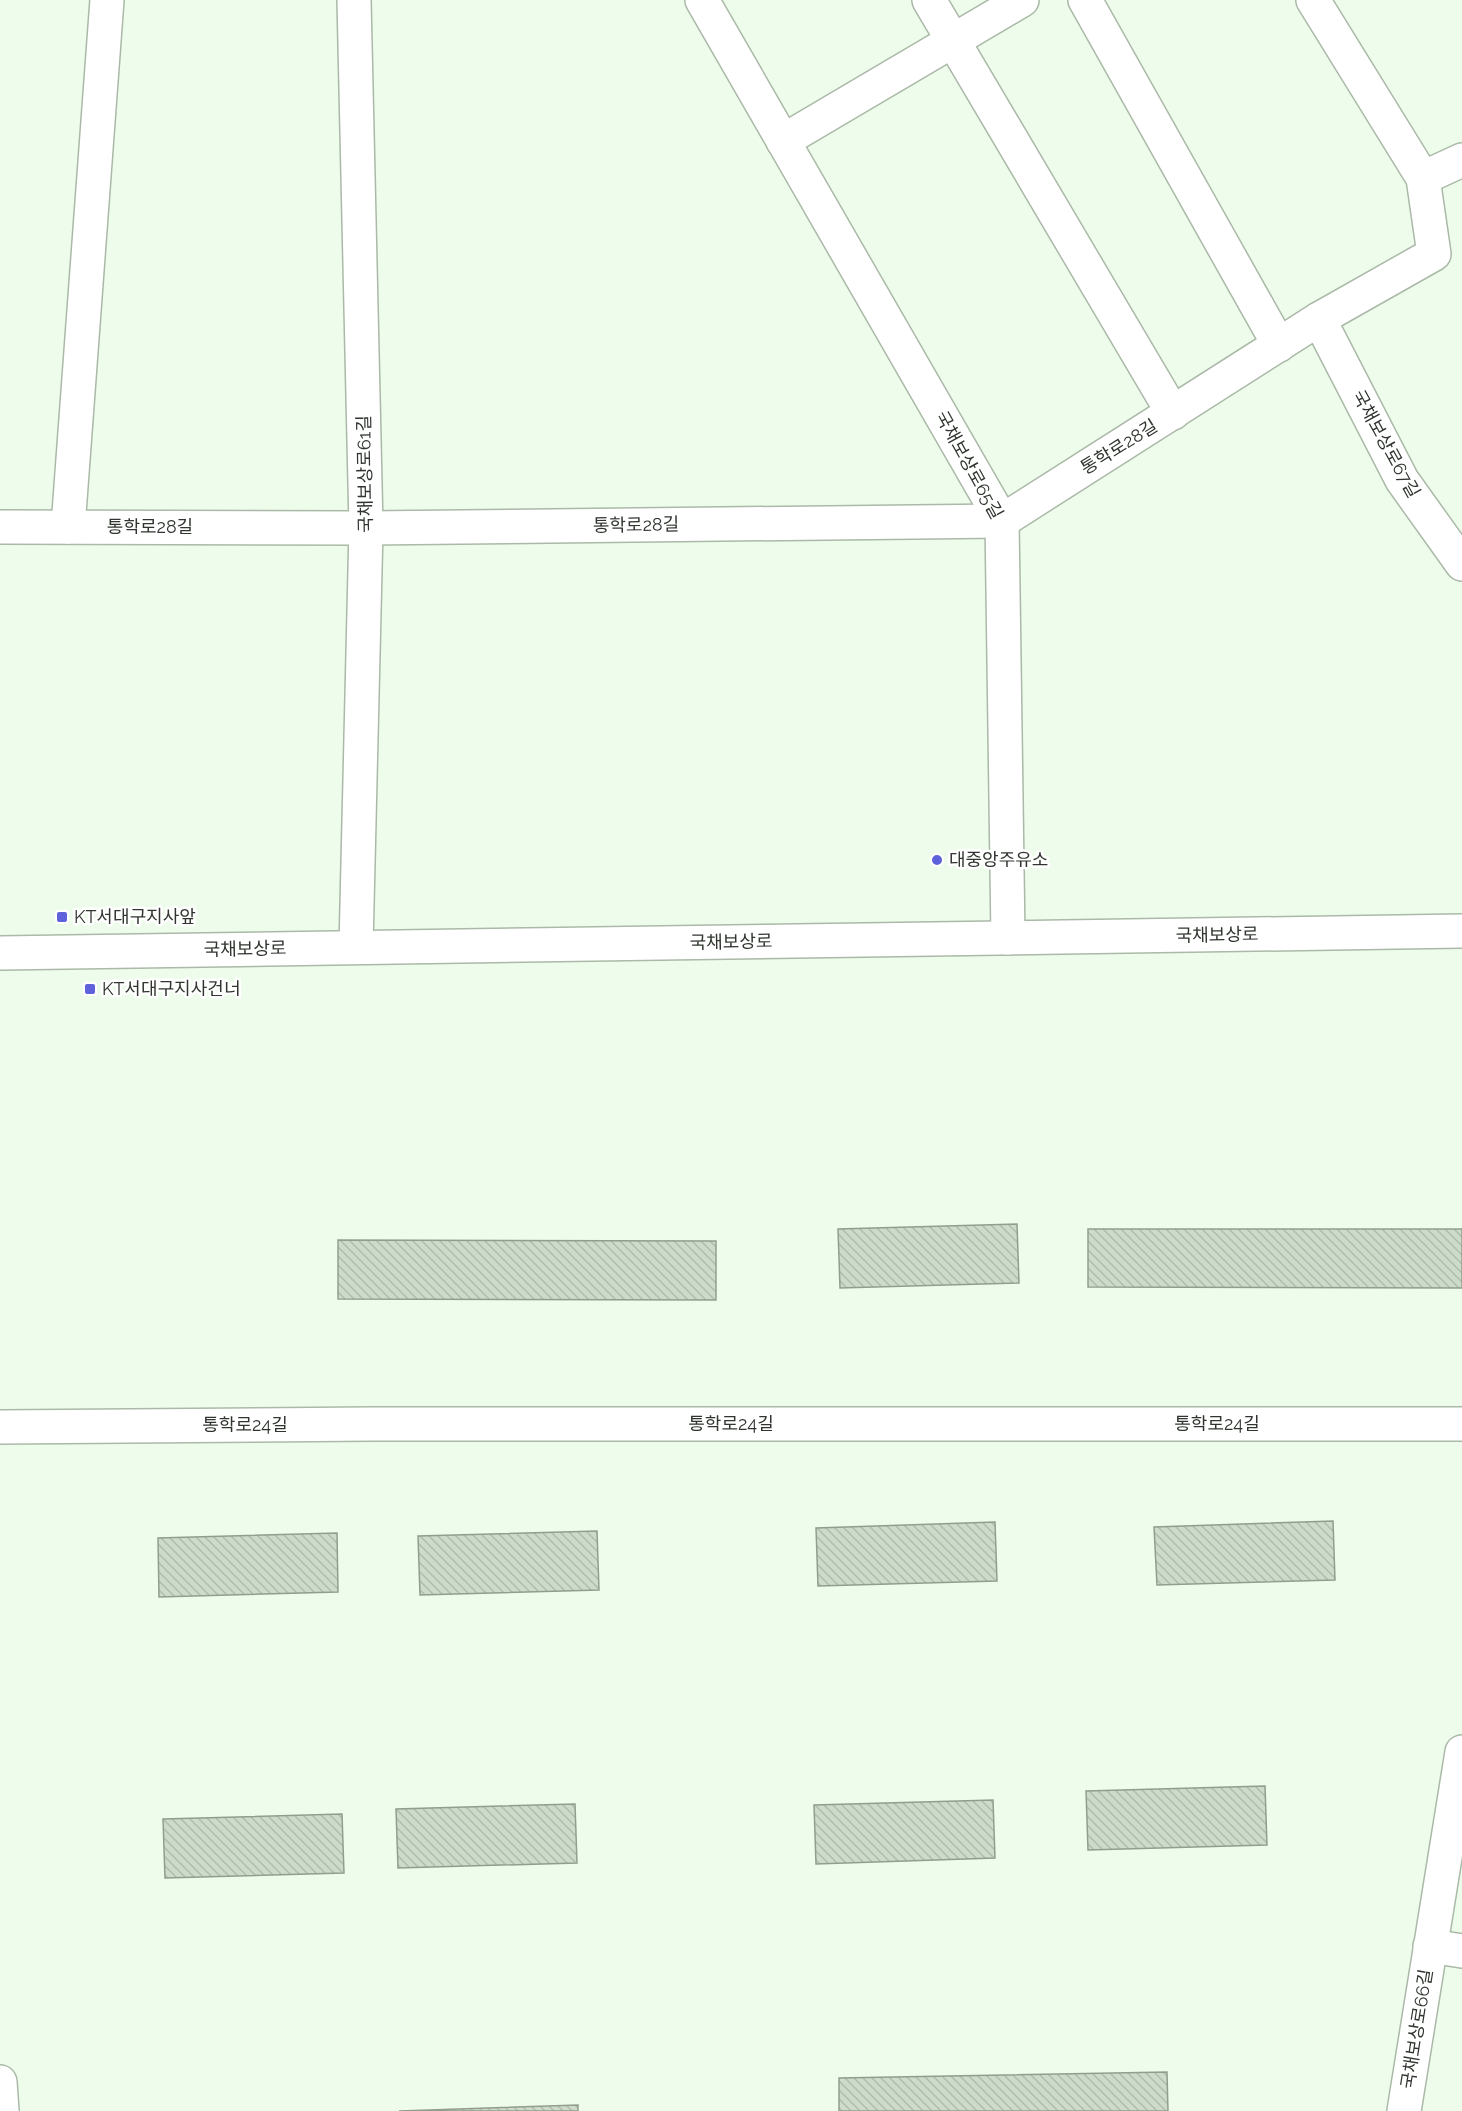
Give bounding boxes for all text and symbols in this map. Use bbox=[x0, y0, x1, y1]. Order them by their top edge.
street label: 국채보상로67길 bbox=[1348, 386, 1425, 501]
street label: 국채보상로65길 bbox=[931, 407, 1008, 522]
street label: 국채보상로61길 bbox=[353, 415, 376, 533]
street label: 통학로28길 bbox=[1077, 415, 1161, 478]
street label: 통학로28길 bbox=[593, 513, 679, 536]
street label: 통학로28길 bbox=[107, 516, 193, 537]
place label: 대중앙주유소 bbox=[949, 849, 1048, 870]
marker: 대중앙주유소 bbox=[930, 853, 944, 867]
place label: KT서대구지사앞 bbox=[74, 906, 196, 927]
marker: KT서대구지사앞 bbox=[55, 910, 69, 924]
street label: 국채보상로 bbox=[1175, 923, 1259, 946]
street label: 국채보상로 bbox=[689, 930, 773, 953]
street label: 국채보상로 bbox=[203, 937, 287, 960]
place label: KT서대구지사건너 bbox=[102, 978, 240, 999]
marker: KT서대구지사건너 bbox=[83, 982, 97, 996]
street label: 통학로24길 bbox=[688, 1413, 774, 1434]
street label: 통학로24길 bbox=[1174, 1413, 1260, 1434]
street label: 통학로24길 bbox=[202, 1414, 288, 1435]
street label: 국채보상로66길 bbox=[1397, 1967, 1436, 2090]

